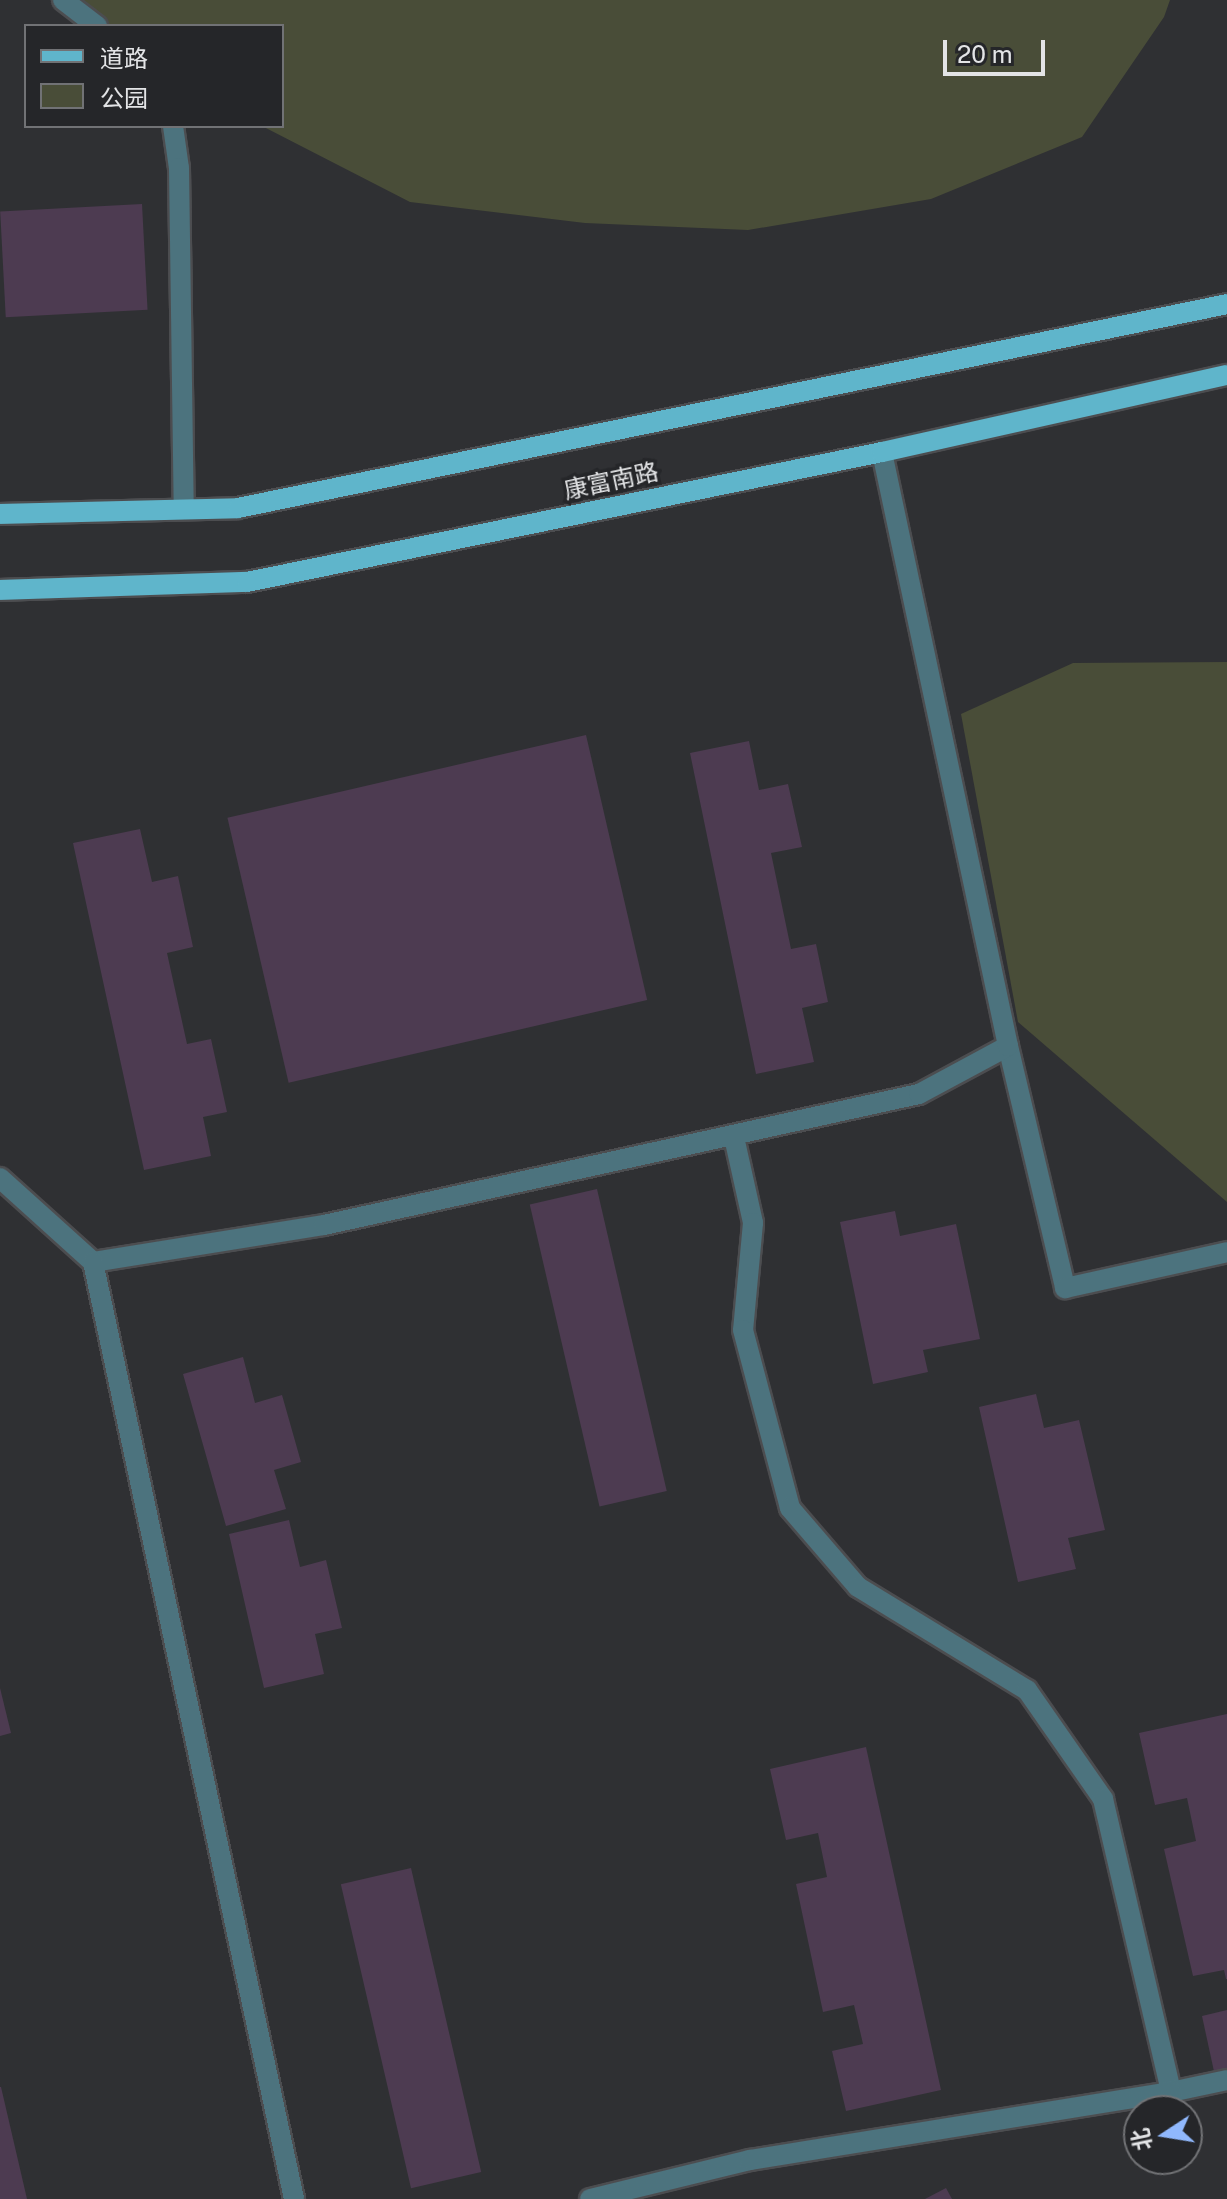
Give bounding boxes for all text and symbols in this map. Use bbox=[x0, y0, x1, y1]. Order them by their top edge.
legend bbox=[24, 24, 284, 128]
scale bar bbox=[947, 24, 1049, 74]
text: 20 m bbox=[957, 40, 1013, 68]
text: 道路 bbox=[100, 44, 148, 72]
text: 公园 bbox=[100, 84, 148, 112]
street label: 康富南路 bbox=[561, 457, 661, 505]
north arrow bbox=[1123, 2095, 1203, 2175]
text: 北 bbox=[1126, 2126, 1156, 2153]

